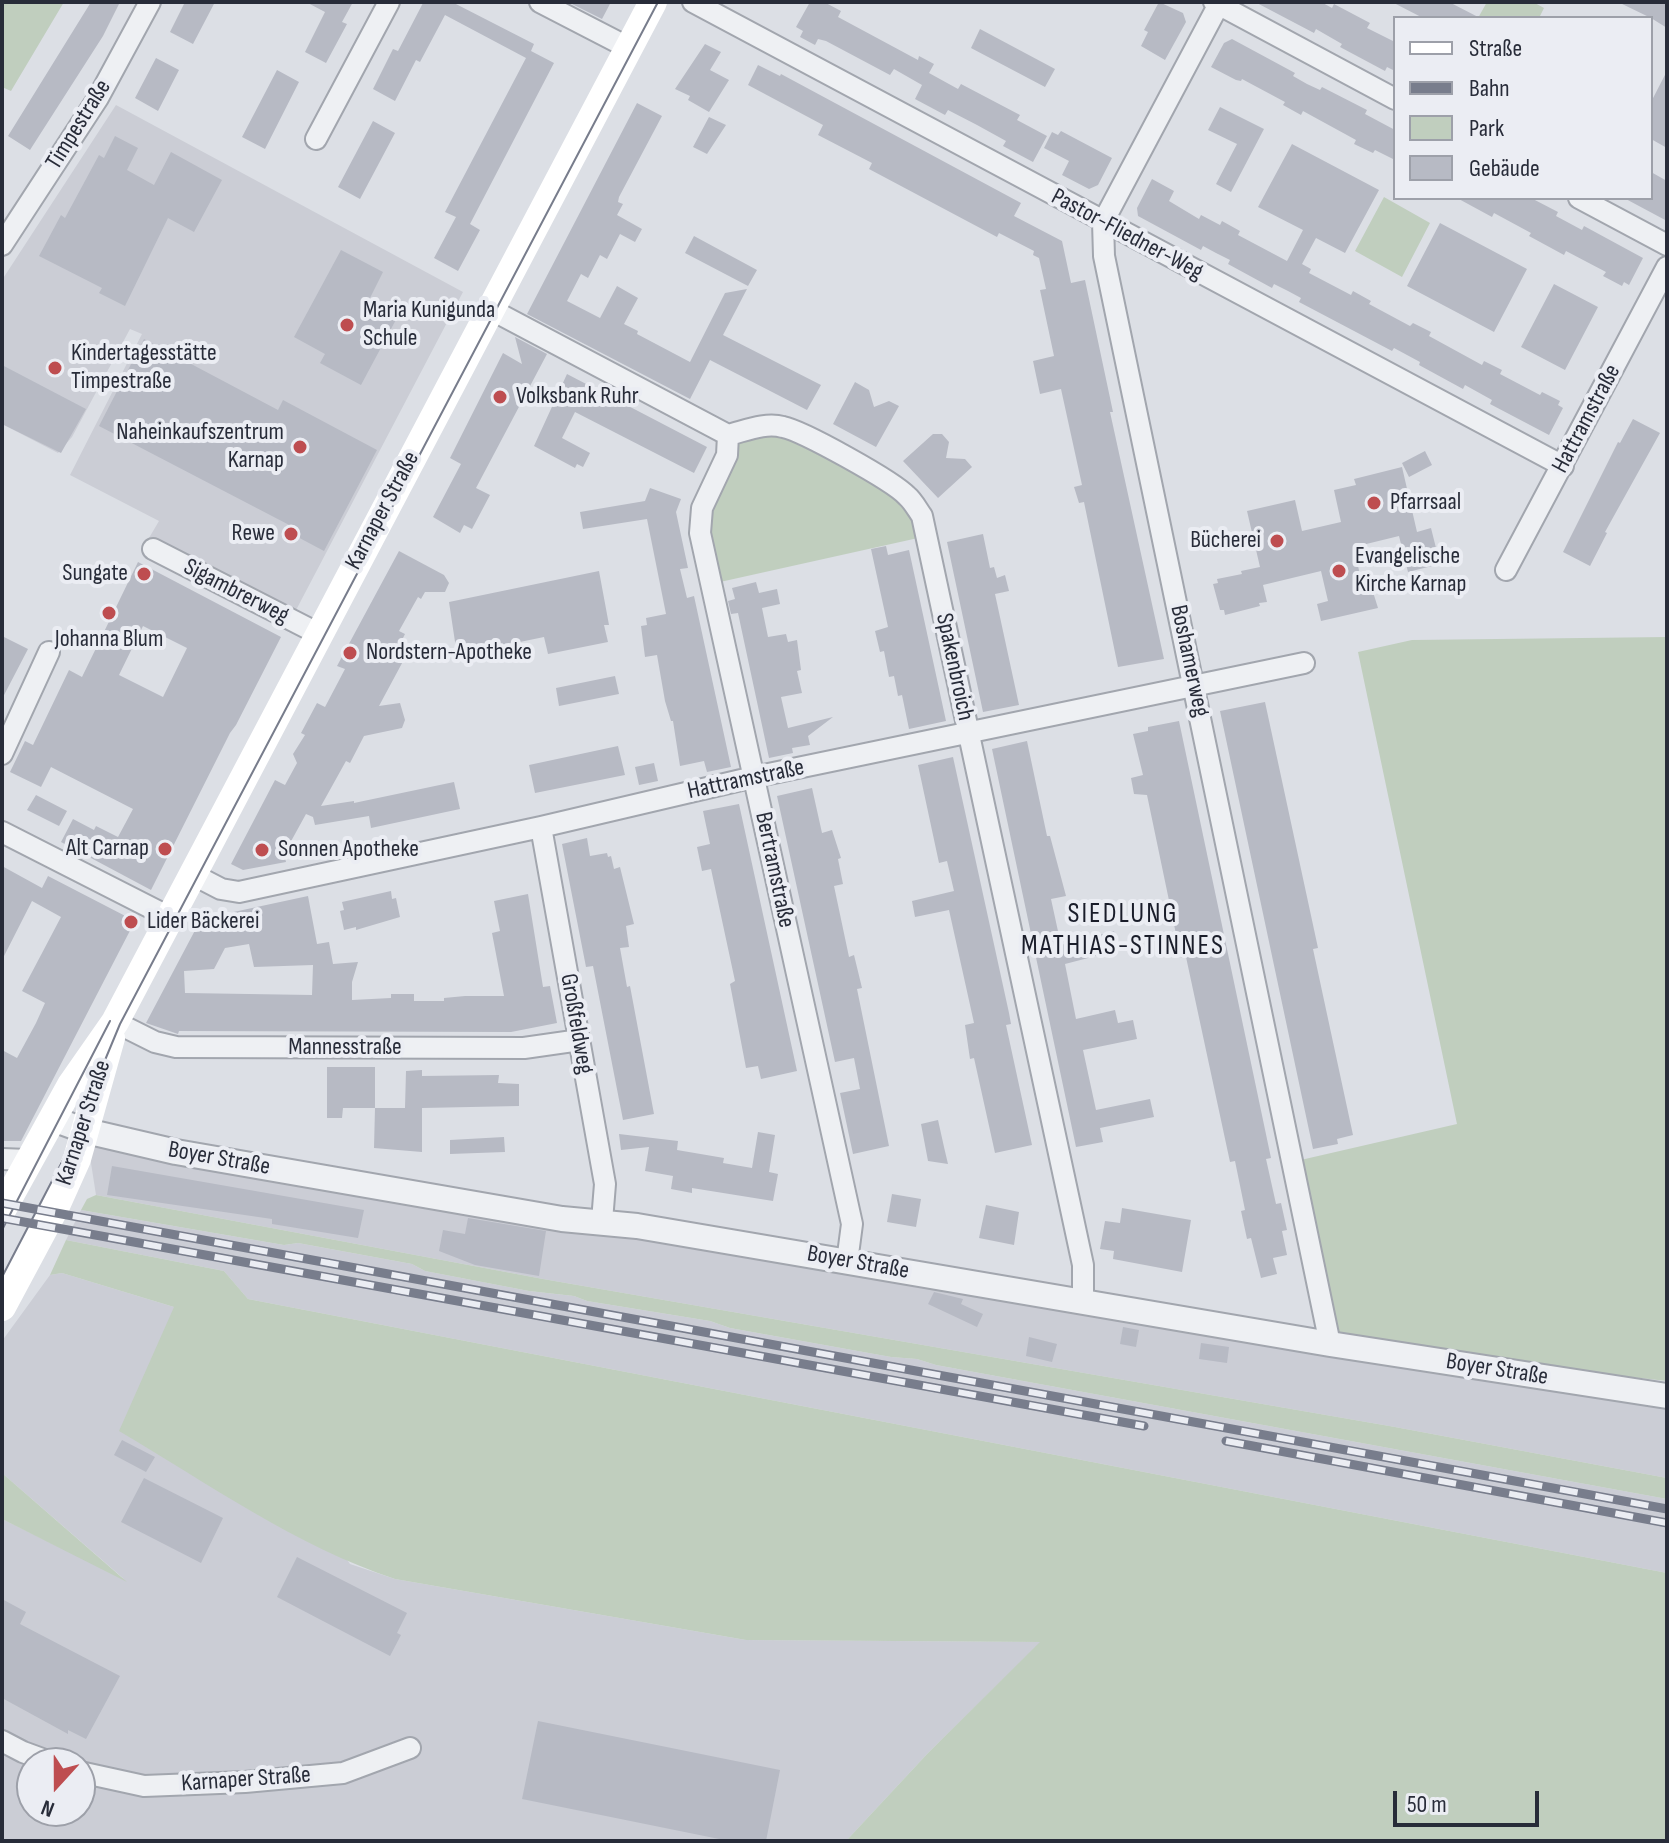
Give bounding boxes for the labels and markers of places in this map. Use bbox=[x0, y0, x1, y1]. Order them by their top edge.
place label: Maria Kunigunda Schule bbox=[363, 297, 495, 353]
marker: Maria Kunigunda Schule bbox=[338, 316, 356, 334]
place label: Kindertagesstätte Timpestraße bbox=[71, 340, 217, 396]
marker: Kindertagesstätte Timpestraße bbox=[46, 359, 64, 377]
place label: Volksbank Ruhr bbox=[516, 383, 639, 411]
marker: Volksbank Ruhr bbox=[491, 388, 509, 406]
place label: Naheinkaufszentrum Karnap bbox=[116, 419, 284, 475]
marker: Naheinkaufszentrum Karnap bbox=[291, 438, 309, 456]
place label: Pfarrsaal bbox=[1390, 489, 1461, 517]
marker: Pfarrsaal bbox=[1365, 494, 1383, 512]
place label: Rewe bbox=[232, 520, 275, 548]
marker: Rewe bbox=[282, 525, 300, 543]
place label: Bücherei bbox=[1190, 527, 1261, 555]
marker: Bücherei bbox=[1268, 532, 1286, 550]
place label: Evangelische Kirche Karnap bbox=[1355, 543, 1467, 599]
place label: Sungate bbox=[62, 560, 128, 588]
marker: Evangelische Kirche Karnap bbox=[1330, 562, 1348, 580]
marker: Sungate bbox=[135, 565, 153, 583]
marker: Johanna Blum bbox=[100, 604, 118, 622]
place label: Johanna Blum bbox=[55, 626, 163, 654]
place label: Nordstern-Apotheke bbox=[366, 639, 532, 667]
marker: Nordstern-Apotheke bbox=[341, 644, 359, 662]
place label: Alt Carnap bbox=[66, 835, 149, 863]
place label: Sonnen Apotheke bbox=[278, 836, 419, 864]
marker: Alt Carnap bbox=[156, 840, 174, 858]
marker: Sonnen Apotheke bbox=[253, 841, 271, 859]
place label: Lider Bäckerei bbox=[147, 908, 259, 936]
marker: Lider Bäckerei bbox=[122, 913, 140, 931]

